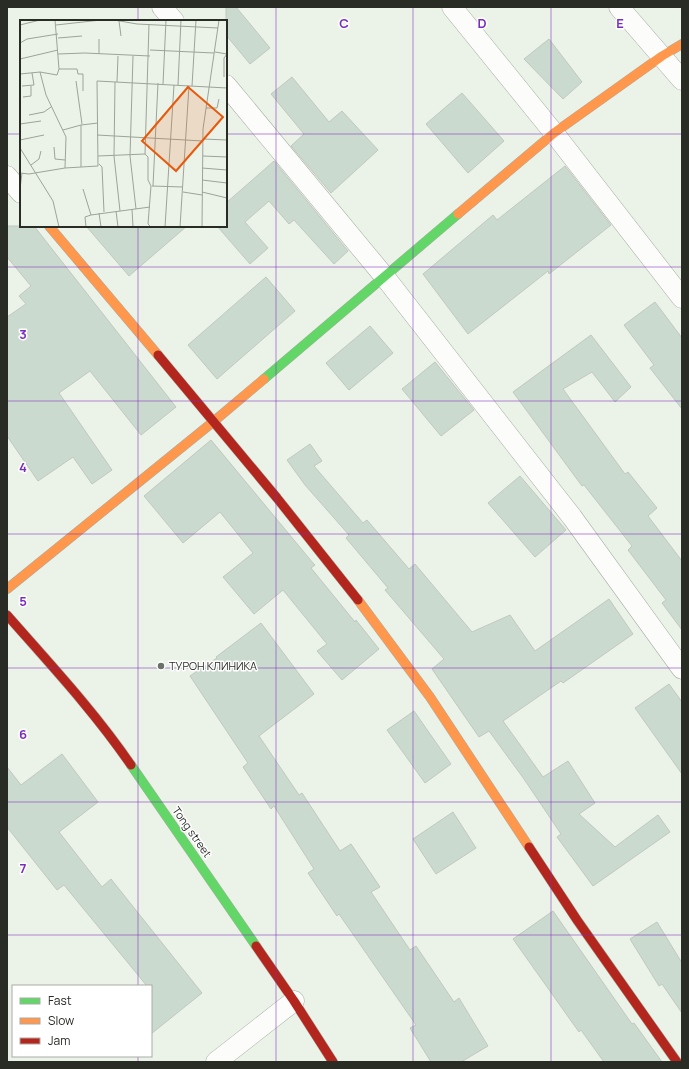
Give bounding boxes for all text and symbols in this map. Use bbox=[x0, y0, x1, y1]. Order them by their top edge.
text: C bbox=[339, 14, 349, 32]
text: D bbox=[477, 14, 487, 32]
text: E bbox=[616, 14, 624, 32]
inset map bbox=[20, 20, 227, 227]
text: 3 bbox=[19, 325, 27, 343]
text: 4 bbox=[19, 458, 27, 476]
text: 5 bbox=[19, 592, 27, 610]
place label: ТУРОН КЛИНИКА bbox=[169, 658, 257, 673]
marker: ТУРОН КЛИНИКА bbox=[156, 661, 166, 671]
text: 6 bbox=[19, 725, 27, 743]
street label: Tong street bbox=[169, 803, 215, 860]
text: 7 bbox=[20, 859, 27, 877]
legend bbox=[12, 985, 152, 1057]
text: Fast bbox=[48, 992, 72, 1009]
text: Slow bbox=[48, 1012, 74, 1029]
text: Jam bbox=[48, 1032, 70, 1049]

